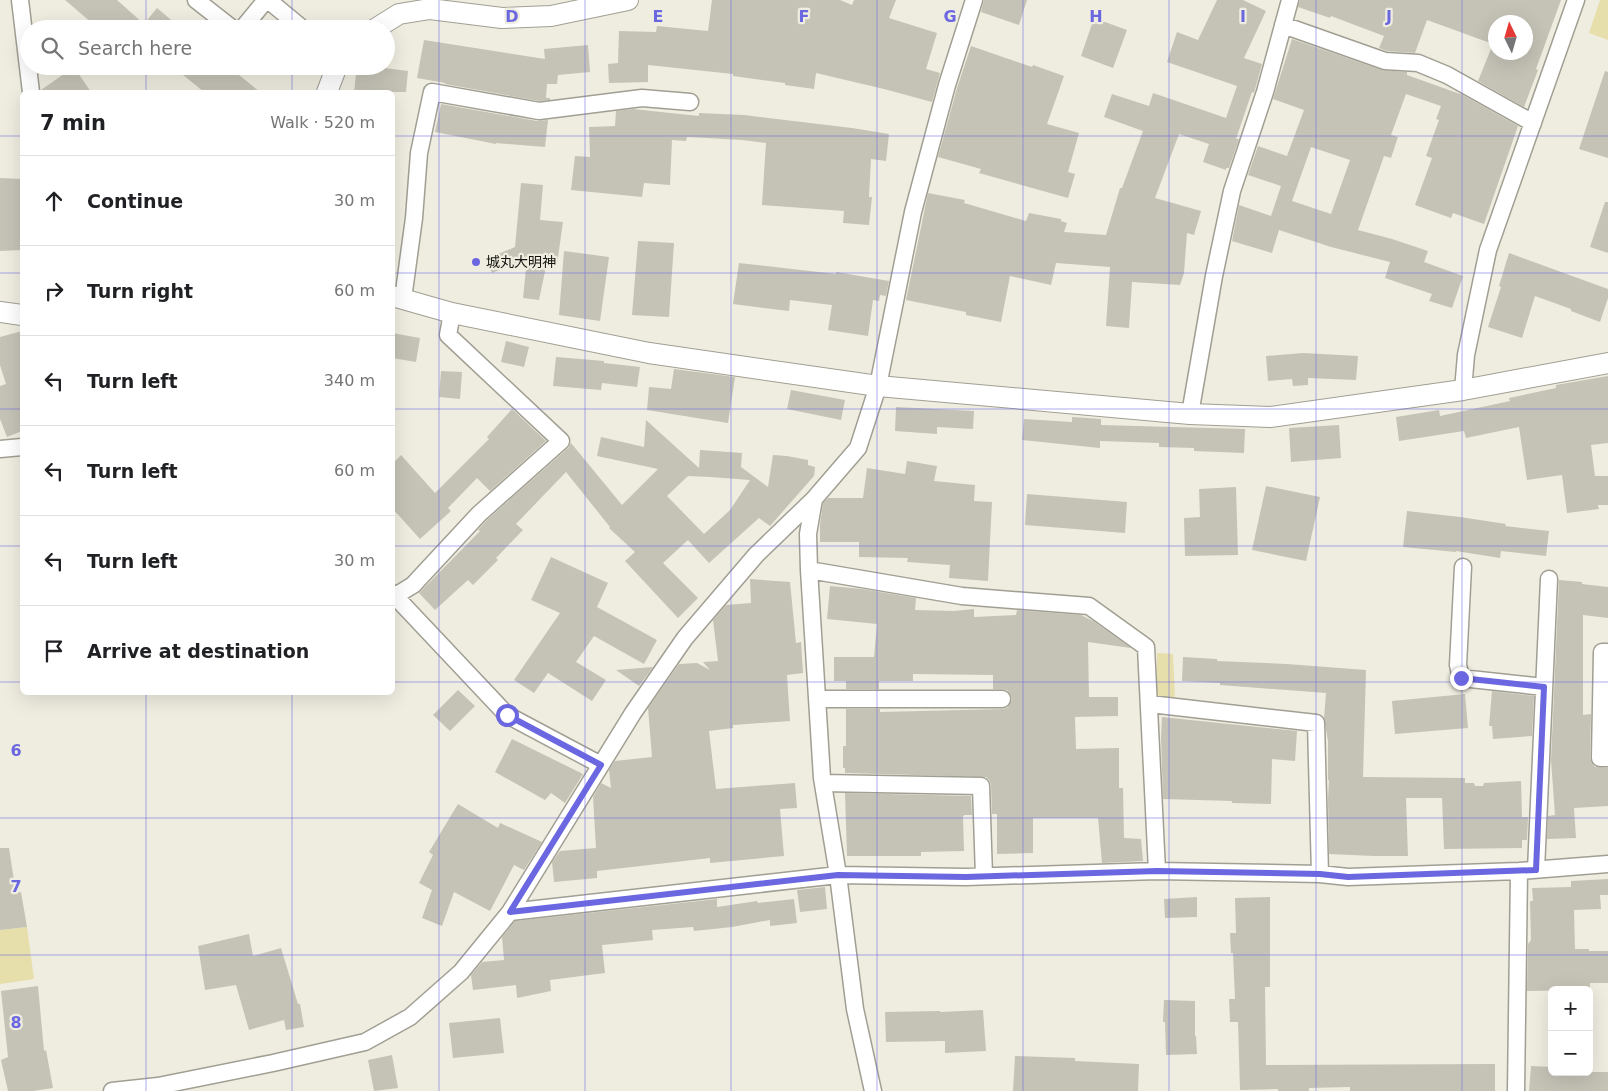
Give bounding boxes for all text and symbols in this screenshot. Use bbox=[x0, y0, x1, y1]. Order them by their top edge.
text: D bbox=[505, 7, 519, 26]
text: E bbox=[653, 7, 663, 26]
text: F bbox=[799, 7, 809, 26]
text: G bbox=[943, 7, 957, 26]
text: H bbox=[1089, 7, 1103, 26]
text: I bbox=[1240, 7, 1246, 26]
text: J bbox=[1385, 7, 1392, 26]
north arrow bbox=[1488, 15, 1533, 60]
search box bbox=[20, 20, 395, 75]
icon: search bbox=[38, 34, 66, 62]
text: Search here bbox=[78, 37, 192, 59]
text: 7 min bbox=[40, 111, 106, 135]
text: Walk · 520 m bbox=[270, 113, 375, 132]
icon: ahead bbox=[40, 187, 68, 215]
text: Continue bbox=[87, 190, 183, 212]
text: 30 m bbox=[334, 191, 375, 210]
place label: 城丸大明神 bbox=[486, 254, 556, 270]
marker: 城丸大明神 bbox=[470, 256, 482, 268]
icon: right bbox=[40, 277, 68, 305]
text: Turn right bbox=[87, 280, 193, 302]
text: 60 m bbox=[334, 281, 375, 300]
icon: left bbox=[40, 367, 68, 395]
text: Turn left bbox=[87, 370, 178, 392]
text: 340 m bbox=[324, 371, 375, 390]
icon: left bbox=[40, 457, 68, 485]
text: Turn left bbox=[87, 460, 178, 482]
text: 60 m bbox=[334, 461, 375, 480]
icon: left bbox=[40, 547, 68, 575]
text: Turn left bbox=[87, 550, 178, 572]
text: 30 m bbox=[334, 551, 375, 570]
icon: arrive bbox=[40, 637, 68, 665]
text: Arrive at destination bbox=[87, 640, 309, 662]
route end bbox=[1450, 667, 1473, 690]
route start bbox=[496, 704, 519, 727]
text: 6 bbox=[10, 741, 22, 760]
text: 7 bbox=[10, 877, 22, 896]
map controls bbox=[1548, 986, 1593, 1076]
button: + bbox=[1548, 986, 1593, 1031]
text: 8 bbox=[10, 1013, 22, 1032]
button: − bbox=[1548, 1031, 1593, 1076]

